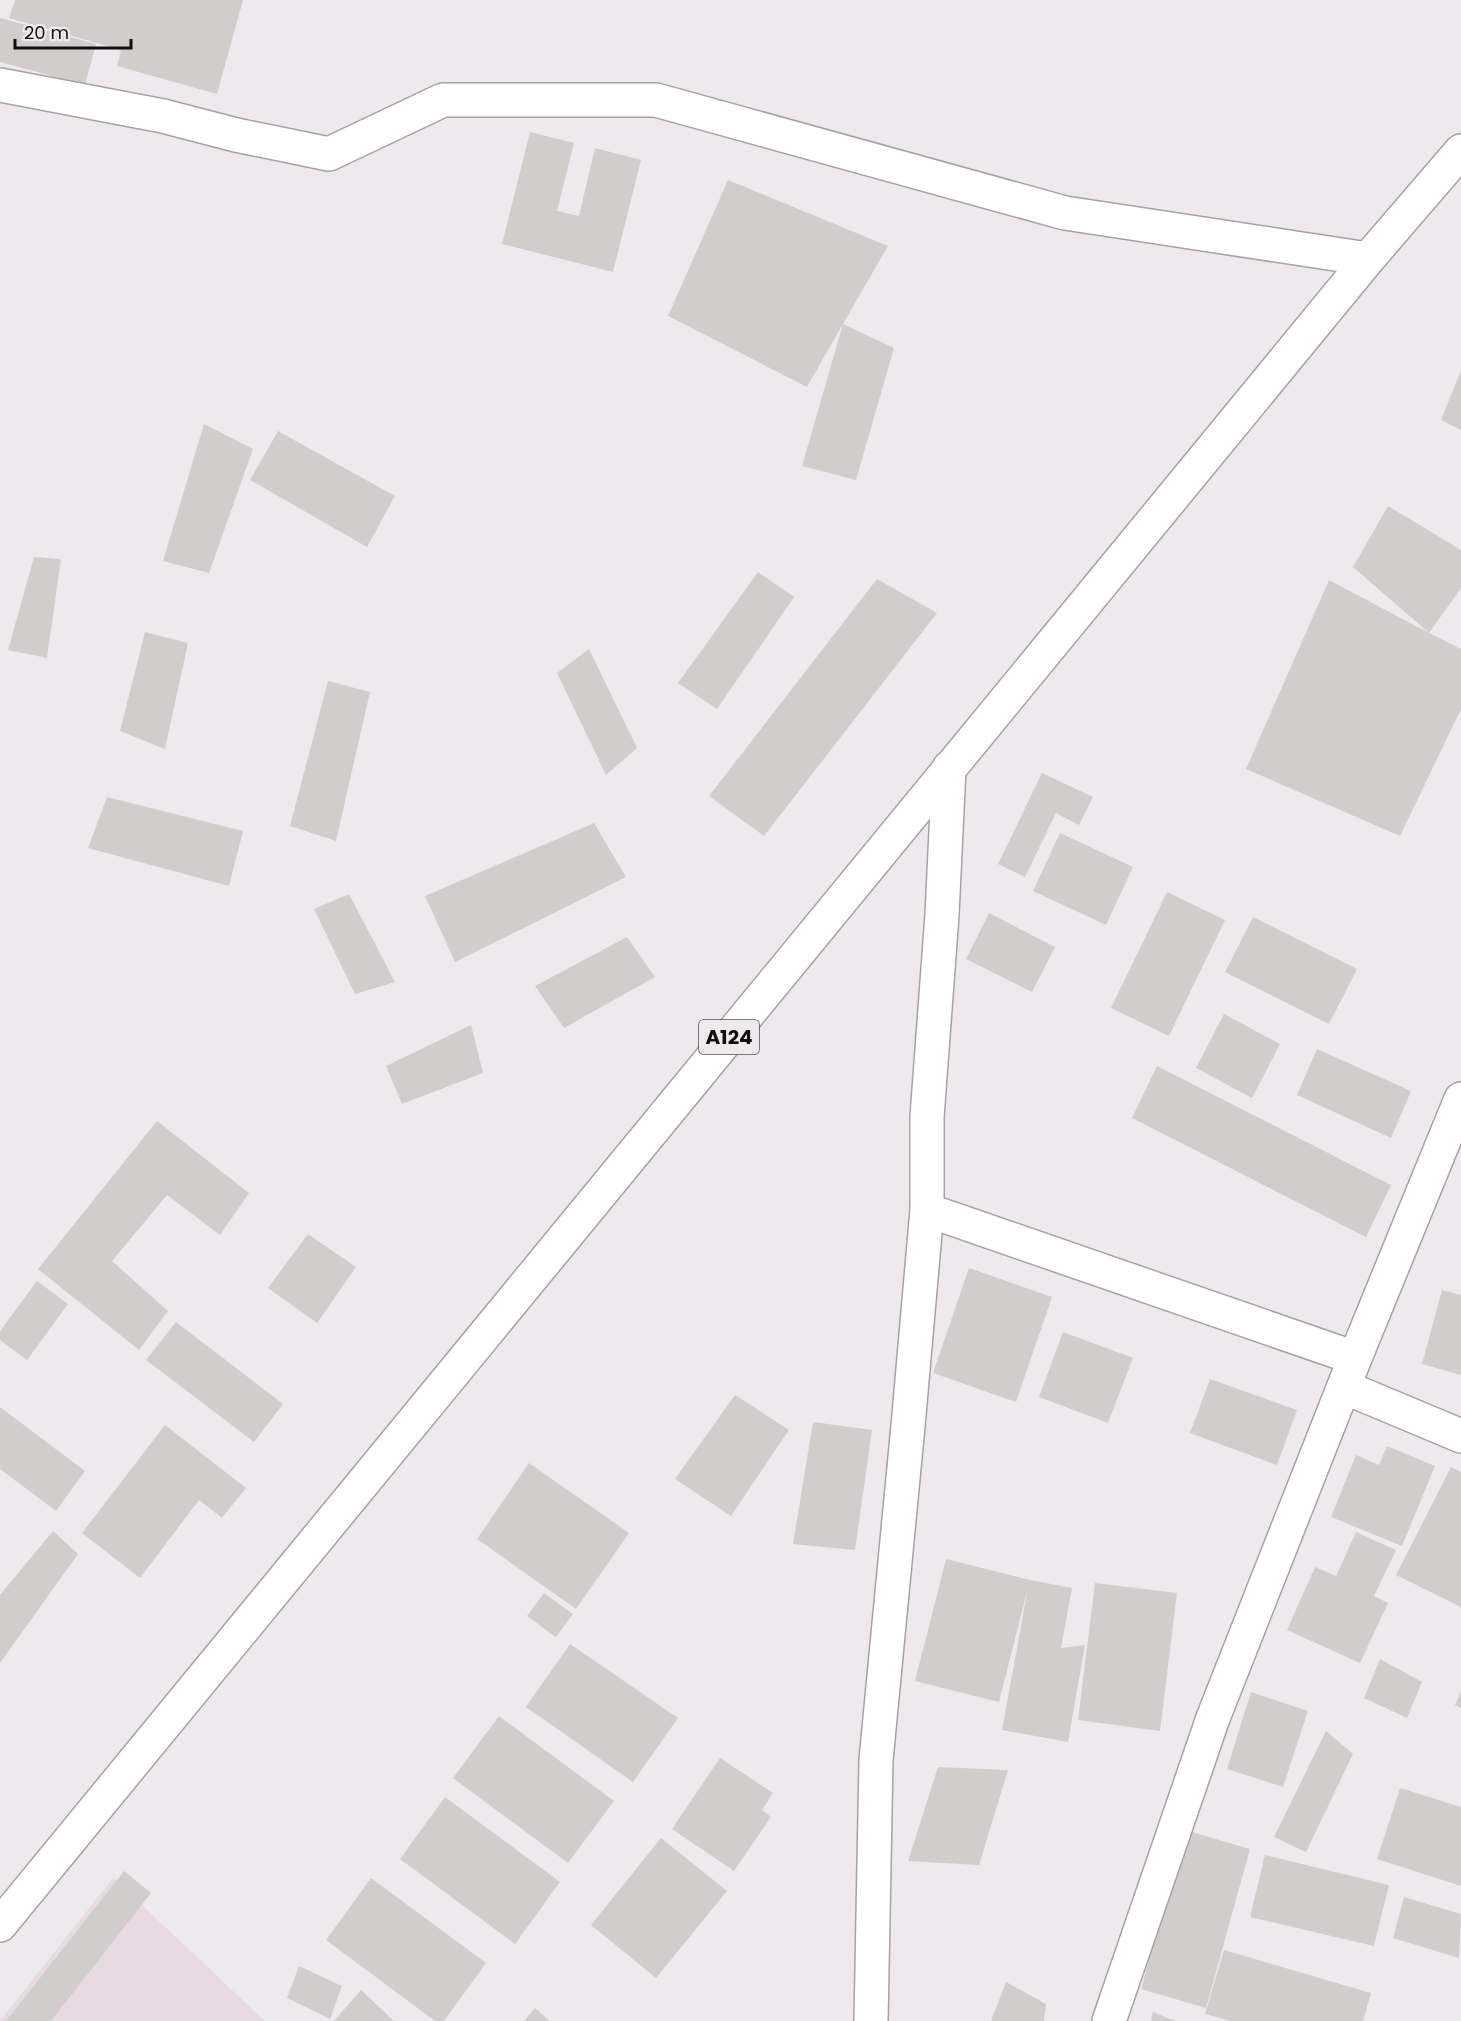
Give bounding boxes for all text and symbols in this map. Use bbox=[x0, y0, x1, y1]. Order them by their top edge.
scale bar bbox=[15, 12, 130, 50]
text: 20 m bbox=[24, 20, 69, 45]
road number: A124 bbox=[699, 1020, 759, 1054]

